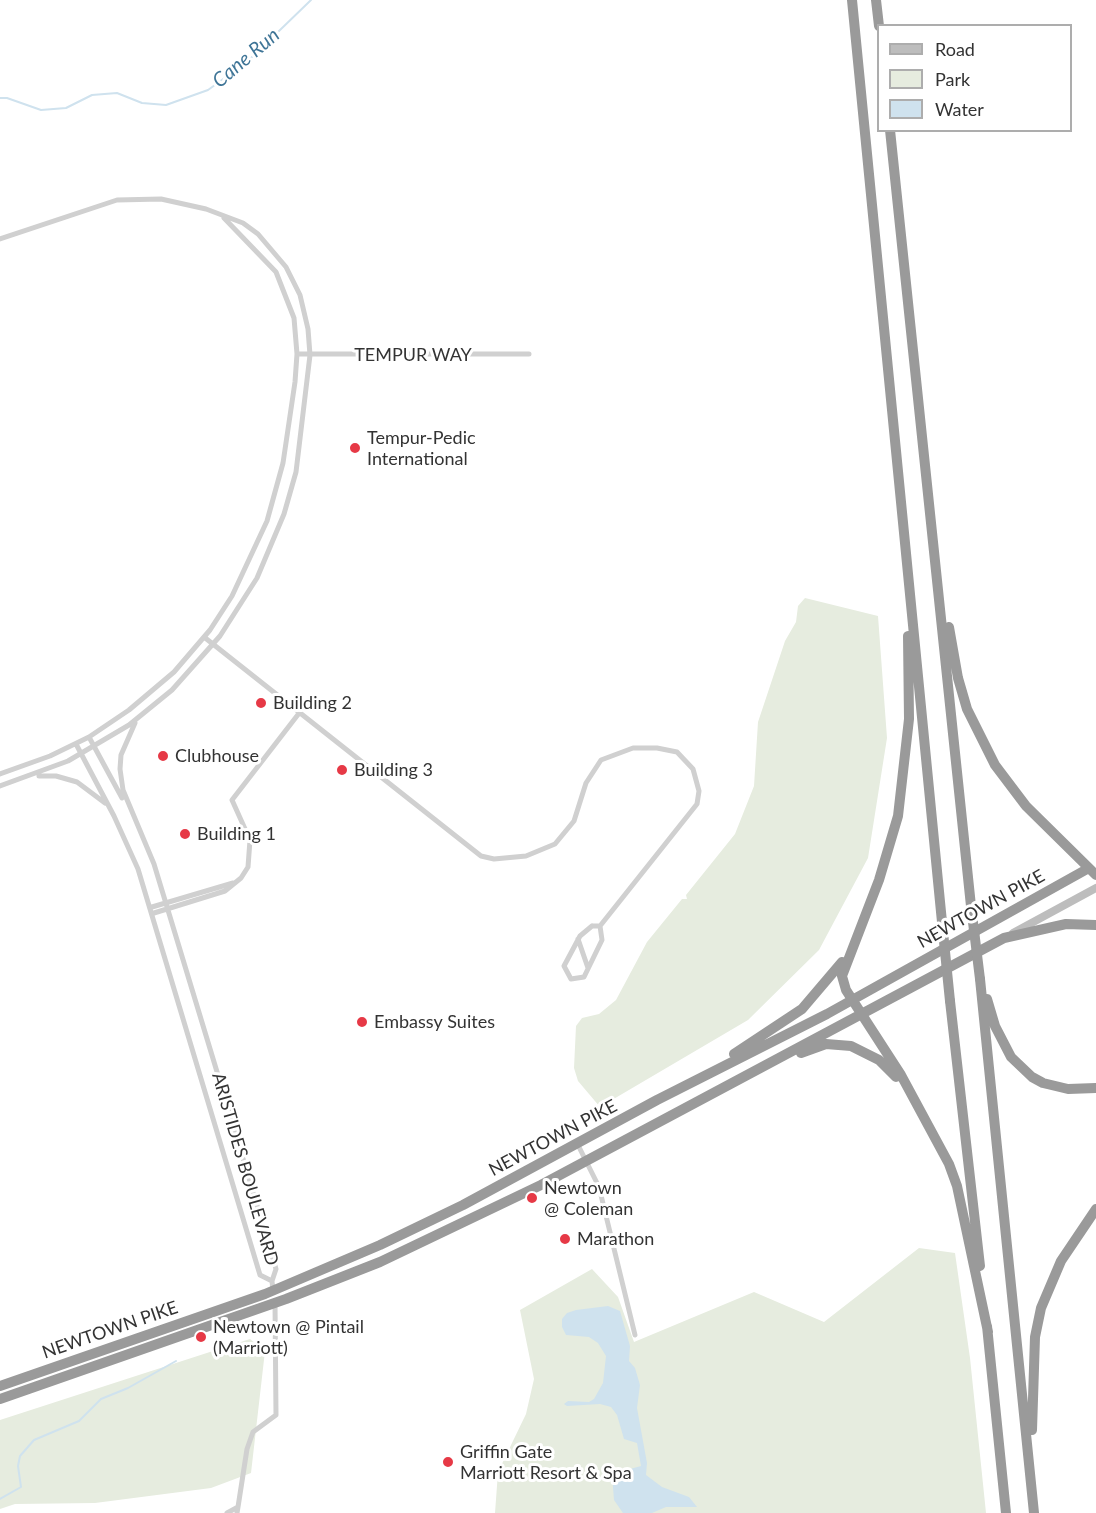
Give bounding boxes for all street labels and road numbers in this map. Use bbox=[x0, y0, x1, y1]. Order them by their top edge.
street label: TEMPUR WAY bbox=[354, 344, 472, 366]
street label: NEWTOWN PIKE bbox=[914, 865, 1048, 953]
street label: ARISTIDES BOULEVARD bbox=[207, 1070, 283, 1268]
street label: NEWTOWN PIKE bbox=[485, 1095, 621, 1181]
street label: NEWTOWN PIKE bbox=[39, 1297, 181, 1363]

